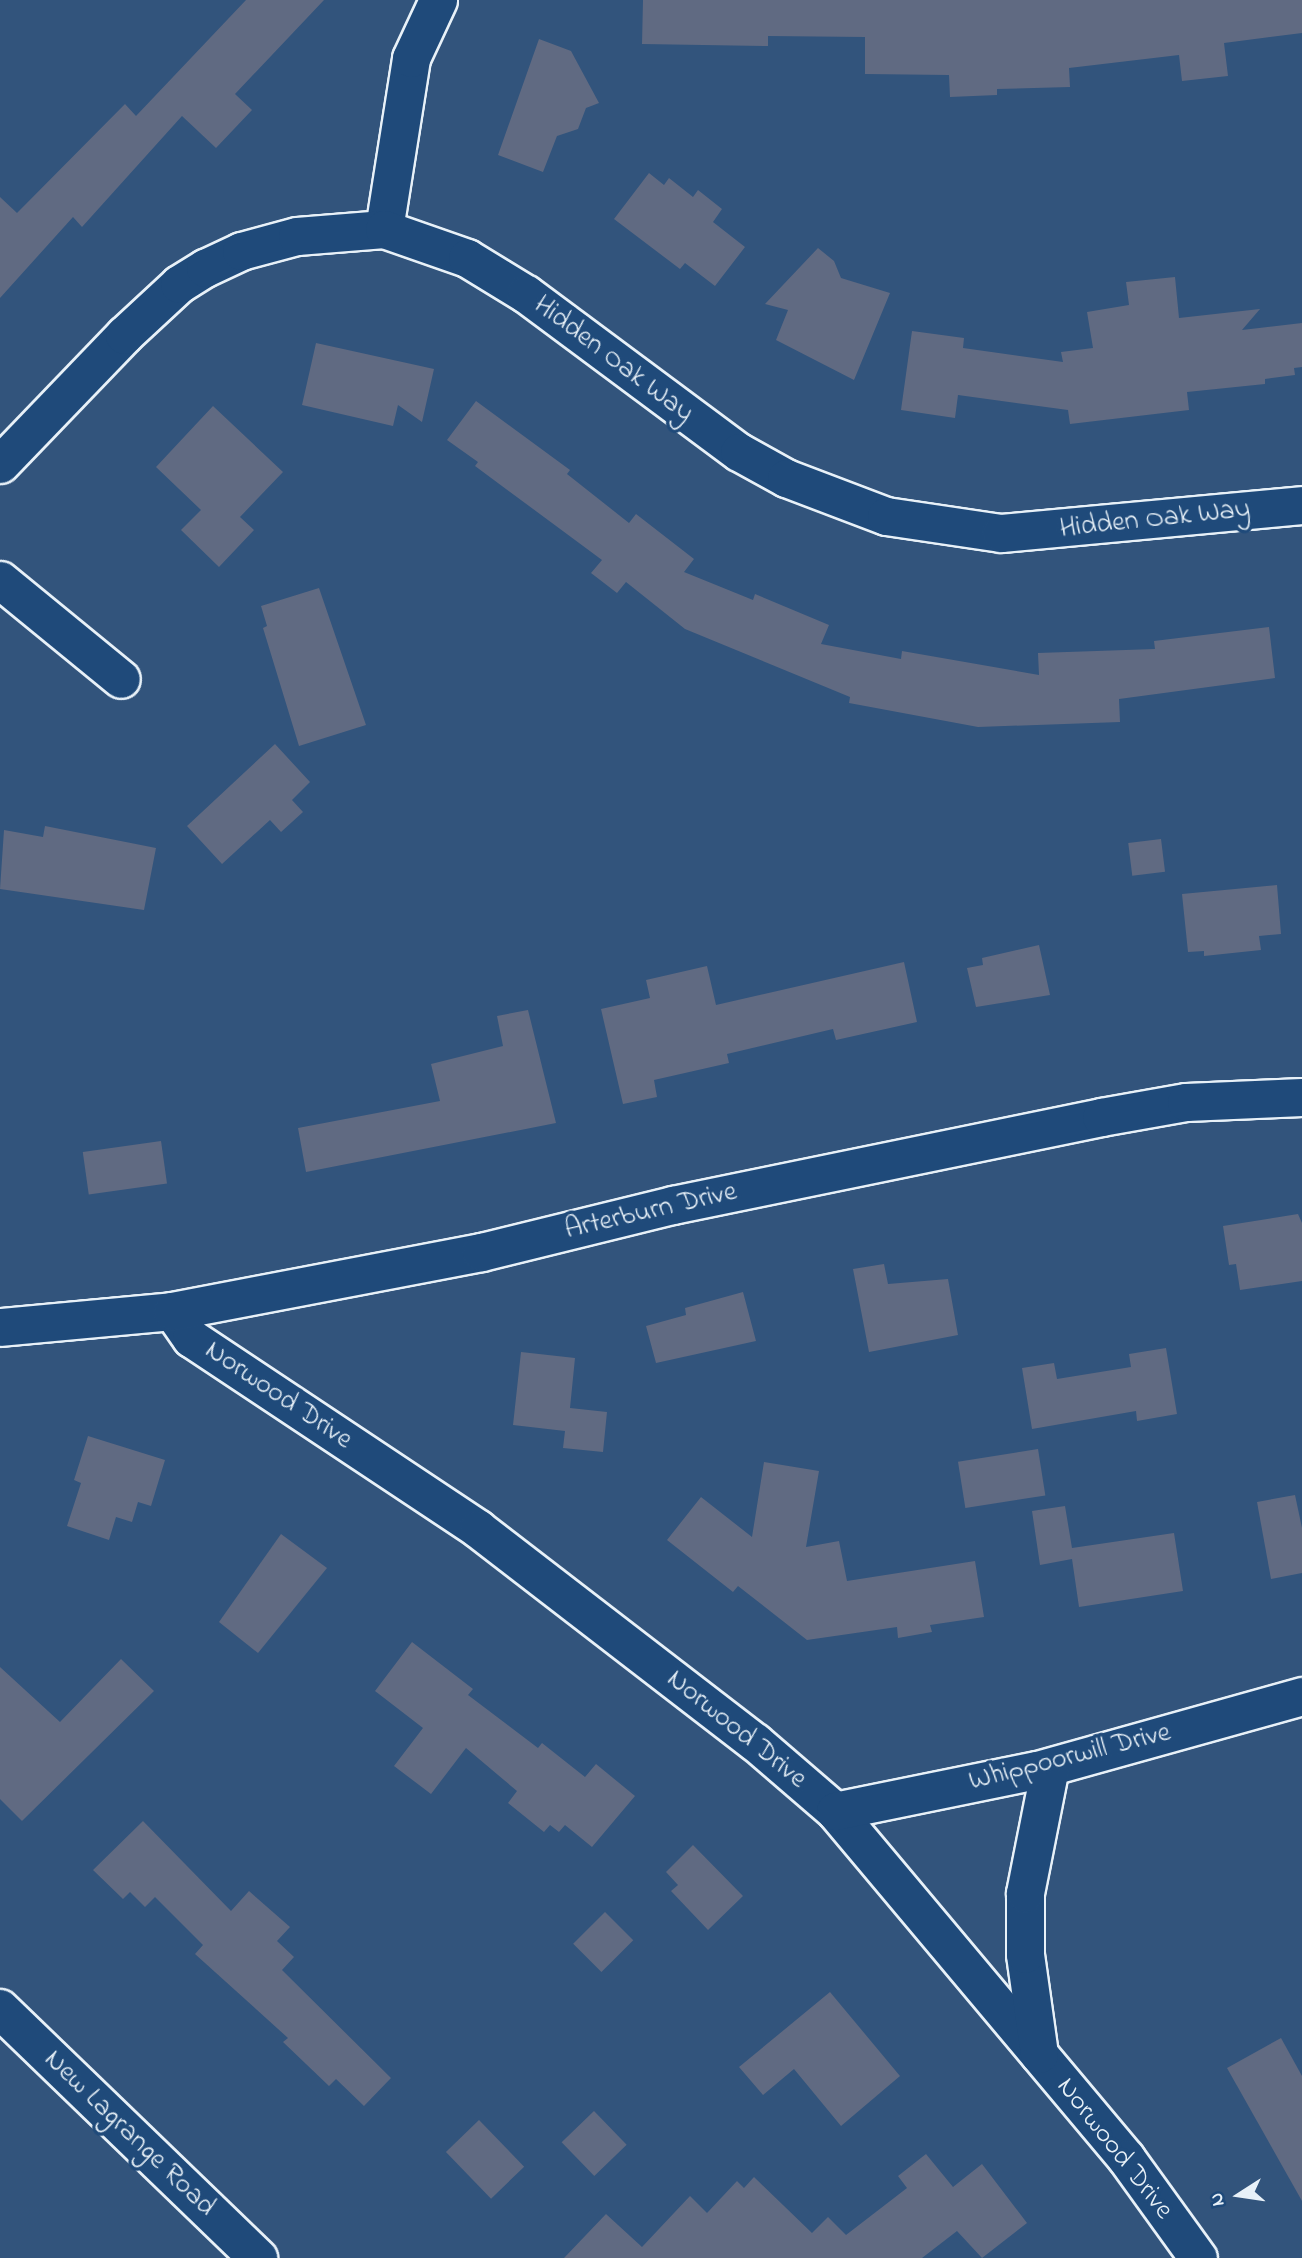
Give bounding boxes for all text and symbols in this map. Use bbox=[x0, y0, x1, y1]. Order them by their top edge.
street label: Hidden Oak Way bbox=[527, 289, 699, 431]
street label: Hidden Oak Way bbox=[1058, 493, 1252, 547]
street label: Arterburn Drive bbox=[562, 1176, 740, 1248]
street label: Norwood Drive bbox=[198, 1334, 358, 1458]
street label: Norwood Drive bbox=[659, 1663, 813, 1797]
street label: Whippoorwill Drive bbox=[966, 1717, 1174, 1799]
street label: New Lagrange Road bbox=[36, 2044, 222, 2224]
street label: Norwood Drive bbox=[1048, 2071, 1180, 2227]
north arrow bbox=[1204, 2160, 1274, 2230]
text: N bbox=[1203, 2190, 1233, 2209]

